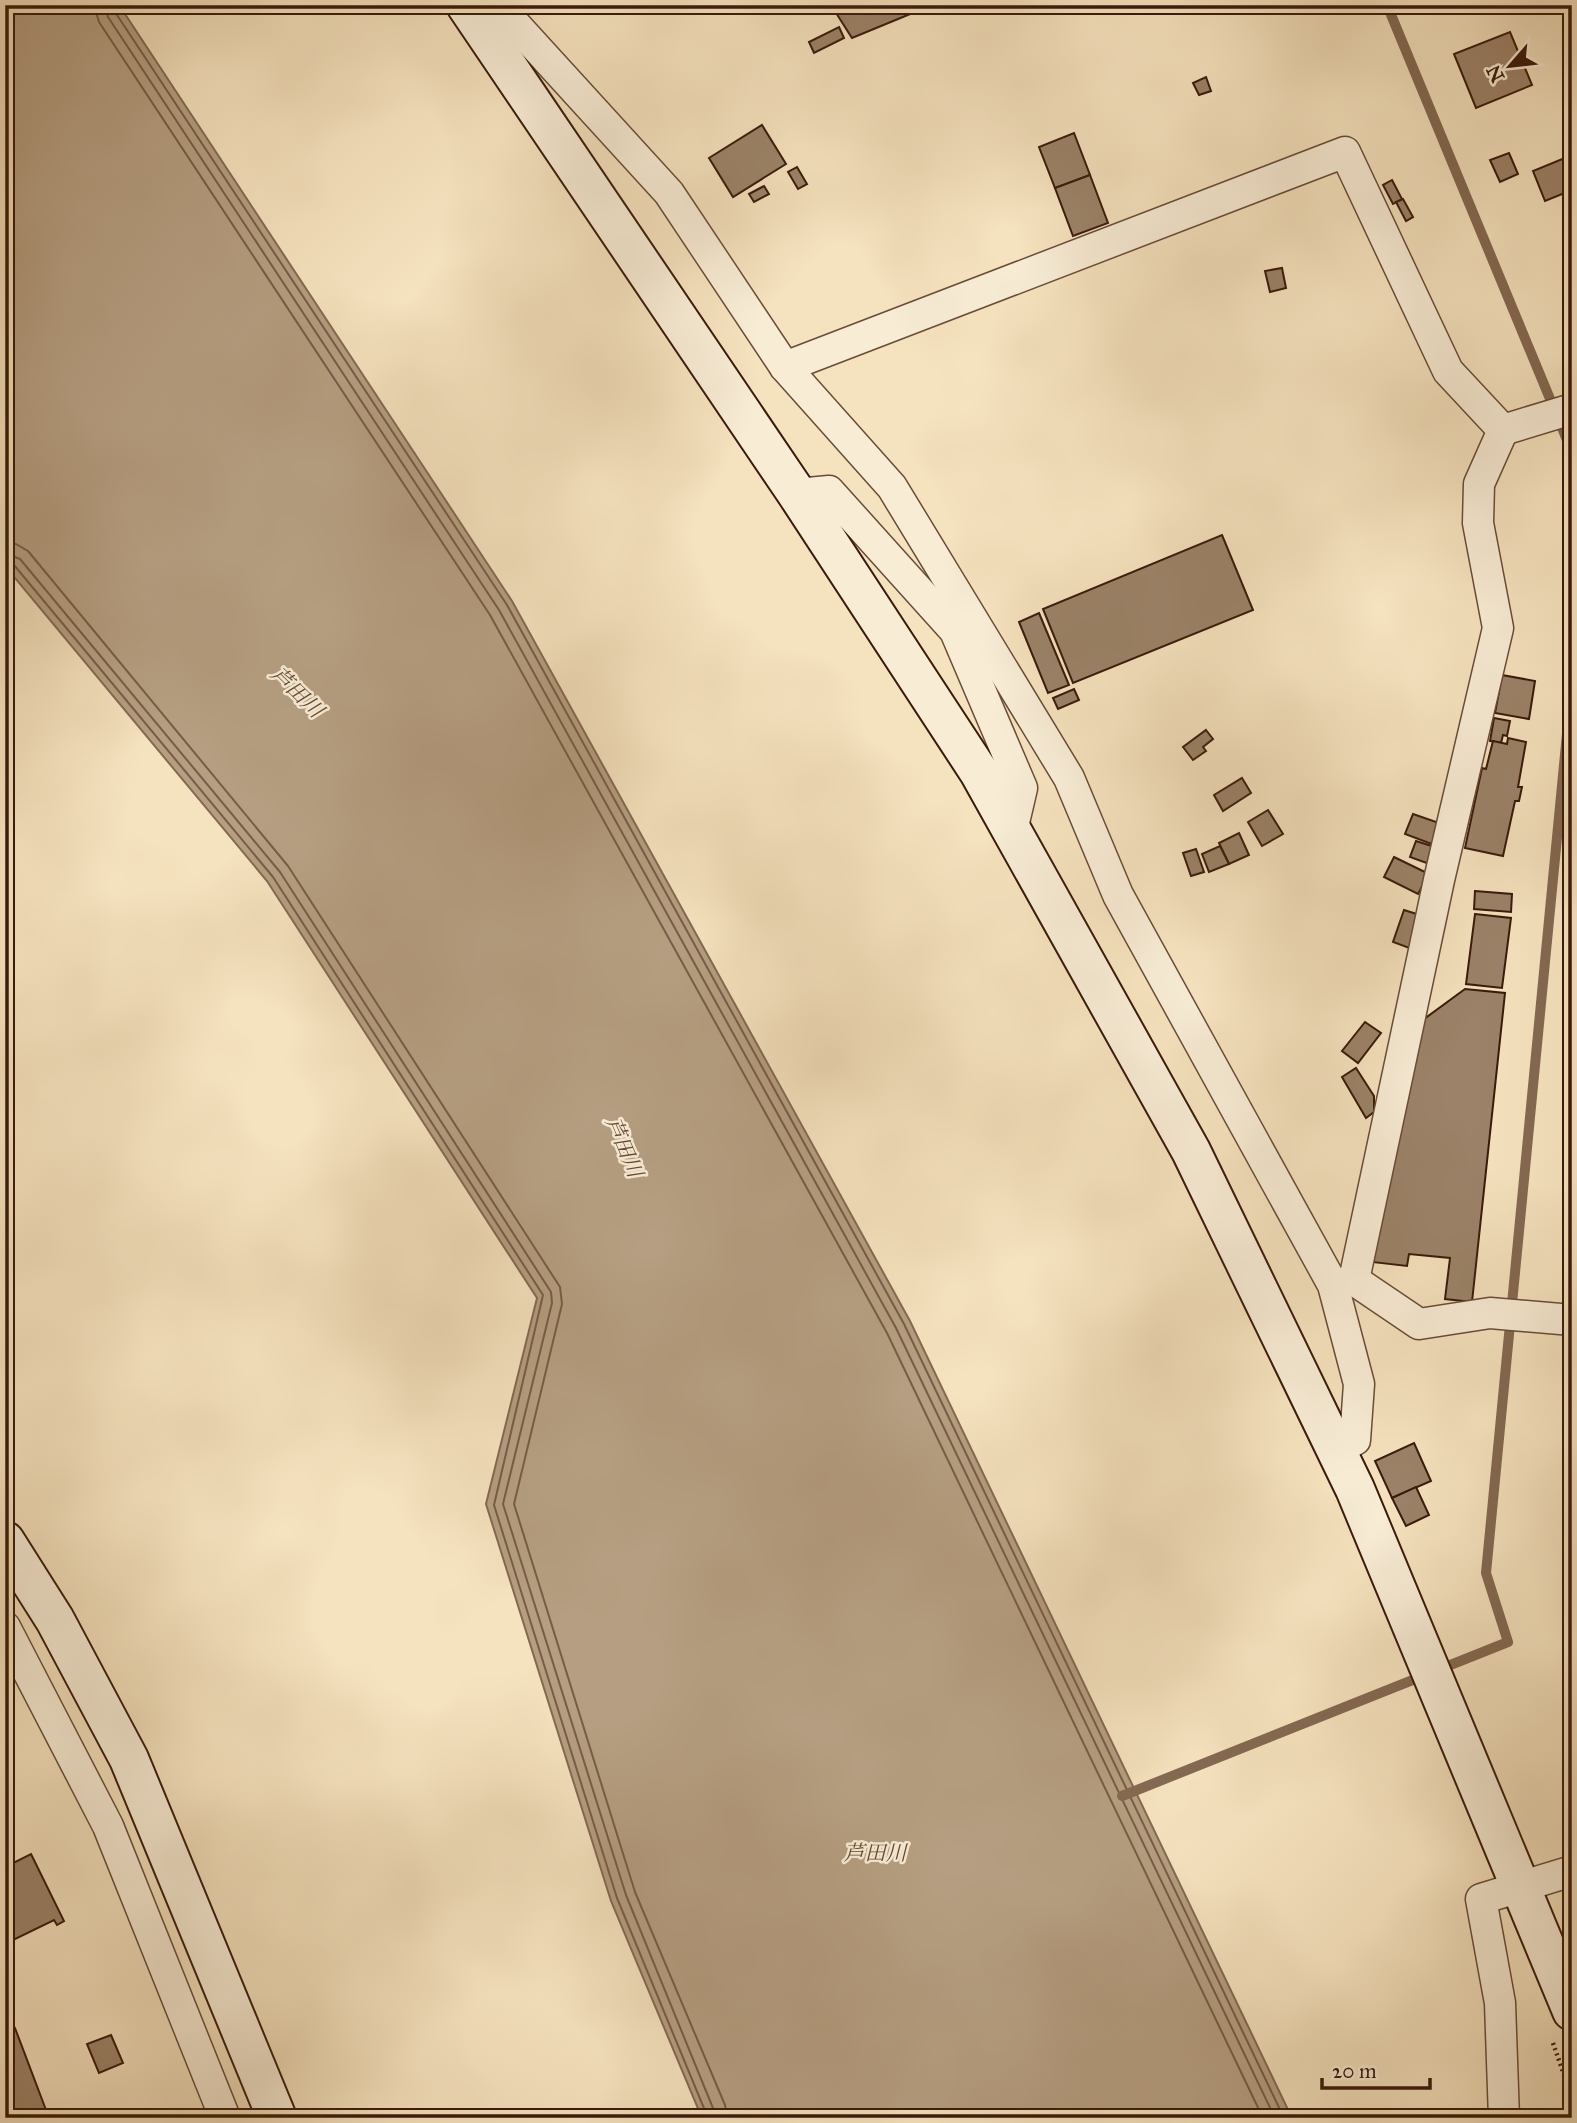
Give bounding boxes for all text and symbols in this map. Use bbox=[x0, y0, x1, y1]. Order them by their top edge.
north arrow bbox=[1476, 32, 1546, 102]
text: N bbox=[1481, 61, 1509, 86]
water label: 芦田川 bbox=[265, 661, 330, 725]
water label: 芦田川 bbox=[600, 1113, 649, 1183]
water label: 芦田川 bbox=[844, 1840, 908, 1866]
scale bar bbox=[1322, 2046, 1430, 2090]
text: 20 m bbox=[1332, 2058, 1377, 2084]

